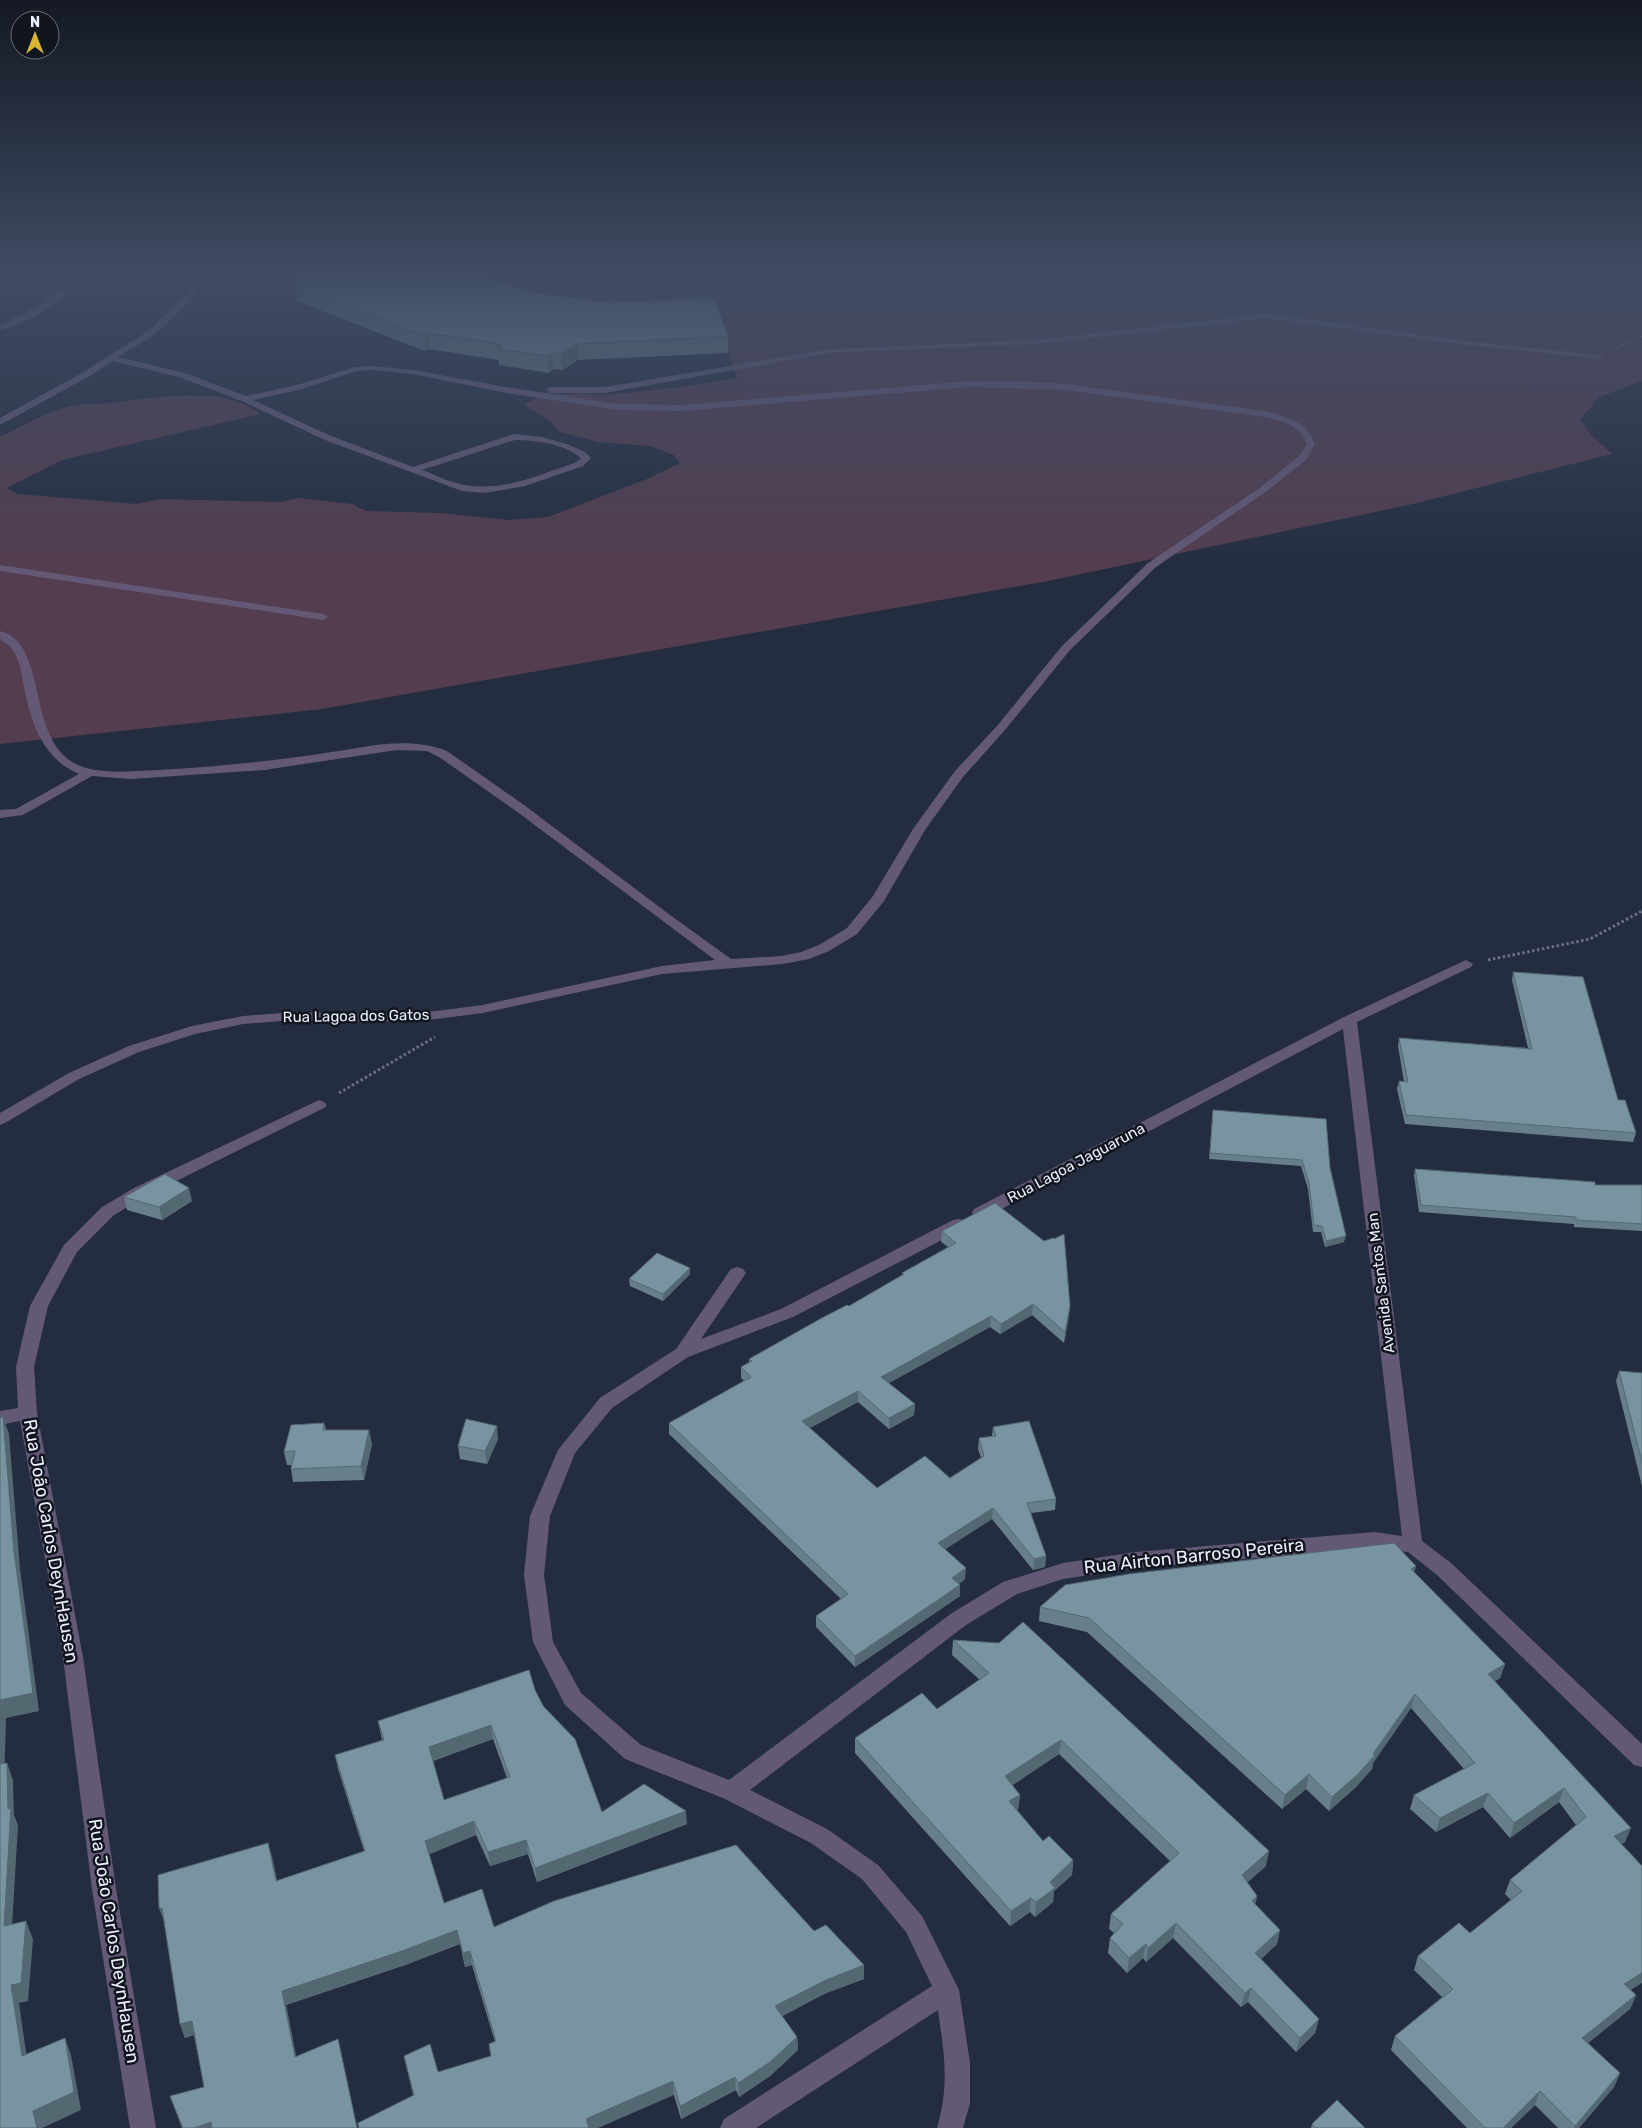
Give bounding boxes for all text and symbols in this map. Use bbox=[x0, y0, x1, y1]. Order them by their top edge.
north arrow bbox=[10, 10, 60, 60]
text: N bbox=[30, 14, 40, 31]
street label: Rua Lagoa dos Gatos bbox=[283, 1006, 430, 1026]
street label: Rua Lagoa Jaguaruna bbox=[1004, 1119, 1148, 1207]
street label: Avenida Santos Man bbox=[1363, 1212, 1399, 1354]
street label: Rua João Carlos DeynHausen bbox=[19, 1417, 83, 1665]
street label: Rua Airton Barroso Pereira bbox=[1083, 1533, 1305, 1579]
street label: Rua João Carlos DeynHausen bbox=[84, 1817, 144, 2065]

